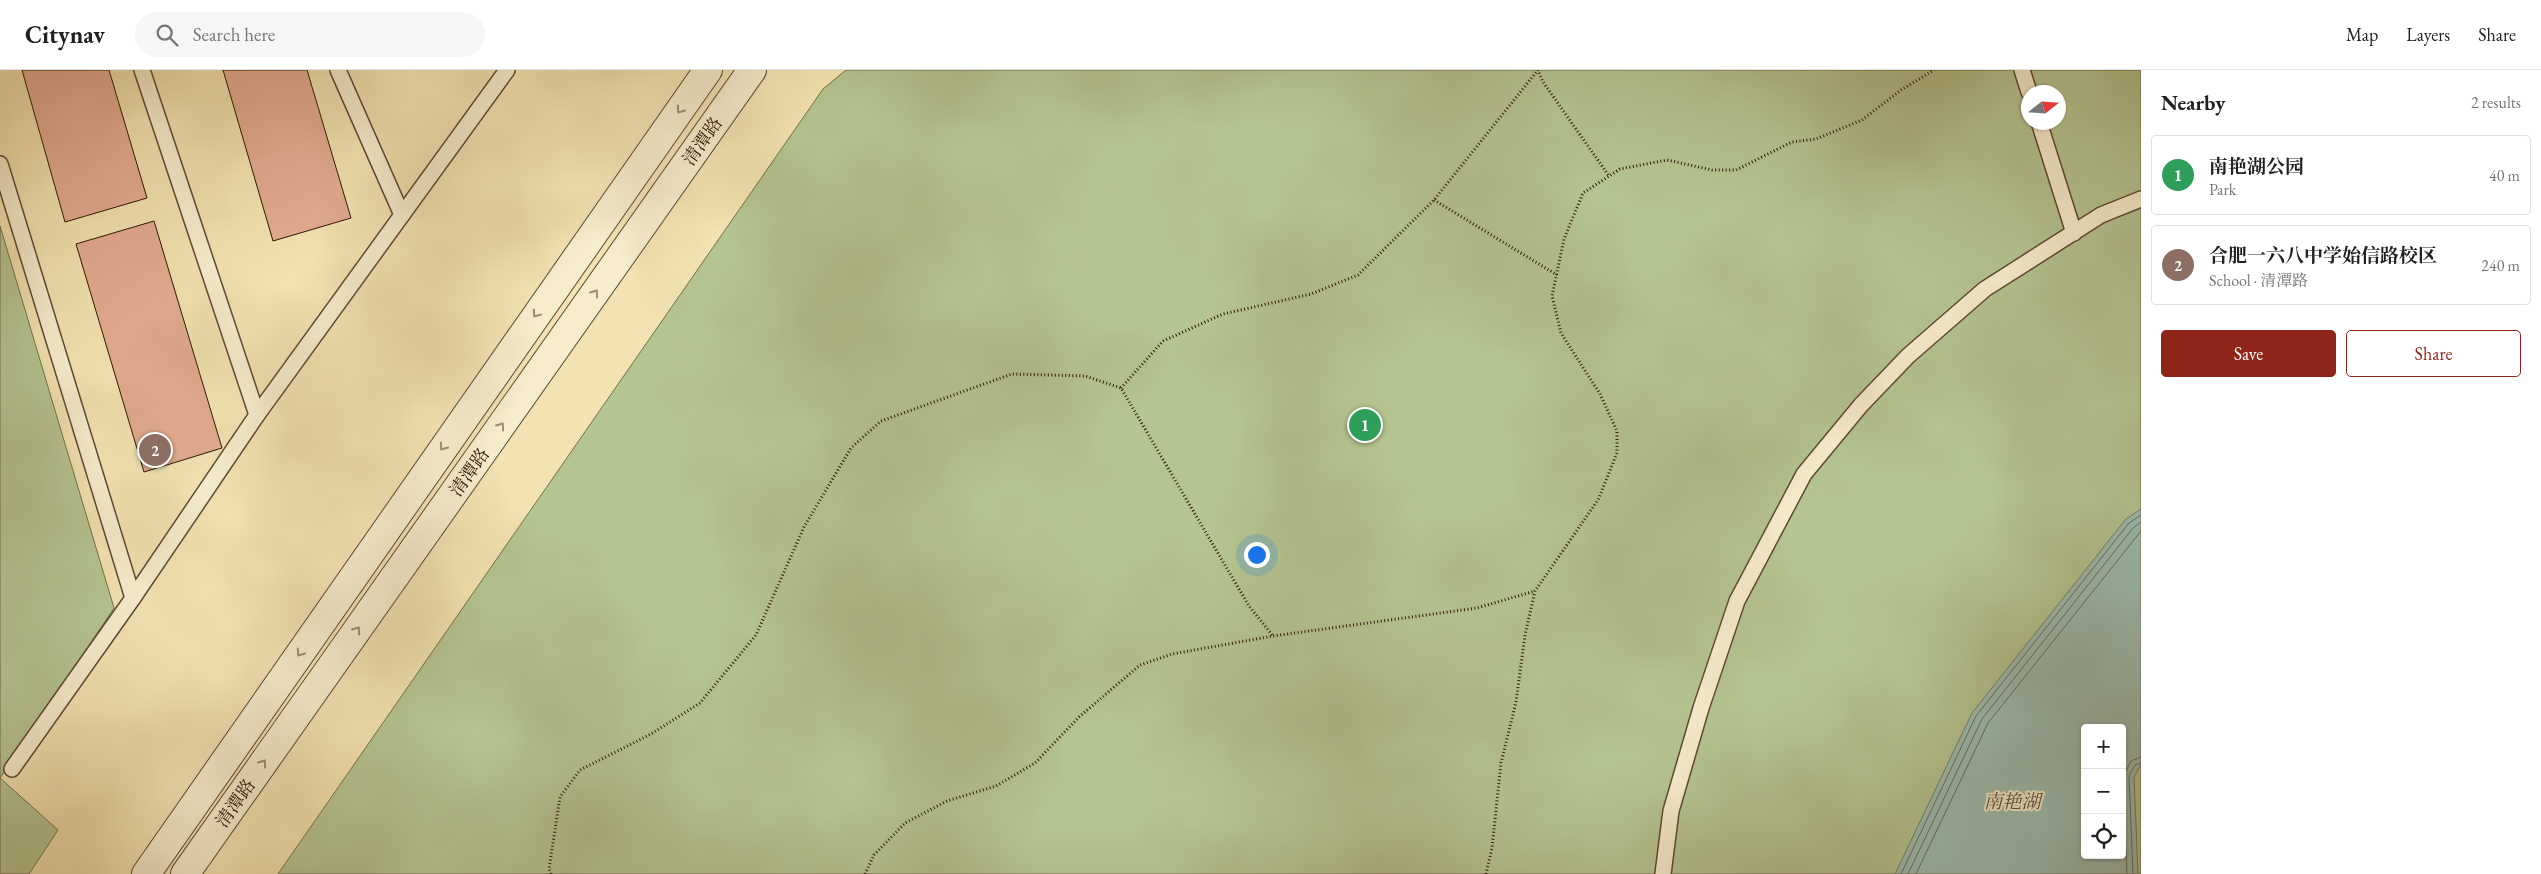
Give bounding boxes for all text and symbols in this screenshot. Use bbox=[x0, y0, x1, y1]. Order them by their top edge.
search box bbox=[135, 12, 485, 57]
text: Citynav bbox=[25, 19, 105, 50]
icon: search bbox=[153, 21, 181, 49]
text: Search here bbox=[193, 22, 275, 47]
text: Map bbox=[2346, 23, 2378, 46]
text: Layers bbox=[2406, 23, 2450, 46]
text: Share bbox=[2478, 23, 2516, 46]
north arrow bbox=[2021, 85, 2066, 130]
text: Nearby bbox=[2161, 89, 2225, 116]
text: 2 results bbox=[2471, 92, 2521, 113]
one-way arrow bbox=[677, 104, 686, 113]
street label: 清潭路 bbox=[677, 112, 727, 170]
text: 南艳湖公园 bbox=[2209, 154, 2304, 179]
text: 1 bbox=[2174, 165, 2182, 186]
text: 40 m bbox=[2489, 165, 2520, 186]
text: Park bbox=[2209, 179, 2236, 200]
text: 合肥一六八中学始信路校区 bbox=[2209, 243, 2437, 268]
text: 2 bbox=[2174, 255, 2182, 276]
text: 240 m bbox=[2481, 255, 2520, 276]
text: School · 清潭路 bbox=[2209, 270, 2308, 291]
one-way arrow bbox=[589, 289, 598, 299]
one-way arrow bbox=[533, 308, 542, 318]
button: Save bbox=[2161, 330, 2336, 377]
button: Share bbox=[2346, 330, 2521, 377]
pin: 1 bbox=[1349, 406, 1381, 444]
one-way arrow bbox=[495, 422, 504, 432]
pin: 2 bbox=[139, 431, 171, 469]
one-way arrow bbox=[440, 442, 449, 451]
street label: 清潭路 bbox=[444, 443, 494, 501]
your location bbox=[1244, 542, 1270, 568]
one-way arrow bbox=[351, 626, 360, 636]
one-way arrow bbox=[297, 647, 306, 656]
map controls bbox=[2081, 724, 2126, 859]
button: + bbox=[2081, 724, 2126, 769]
one-way arrow bbox=[257, 759, 266, 769]
button: − bbox=[2081, 769, 2126, 814]
street label: 清潭路 bbox=[210, 774, 260, 832]
water label: 南艳湖 bbox=[1983, 789, 2043, 814]
button: locate bbox=[2081, 814, 2126, 859]

